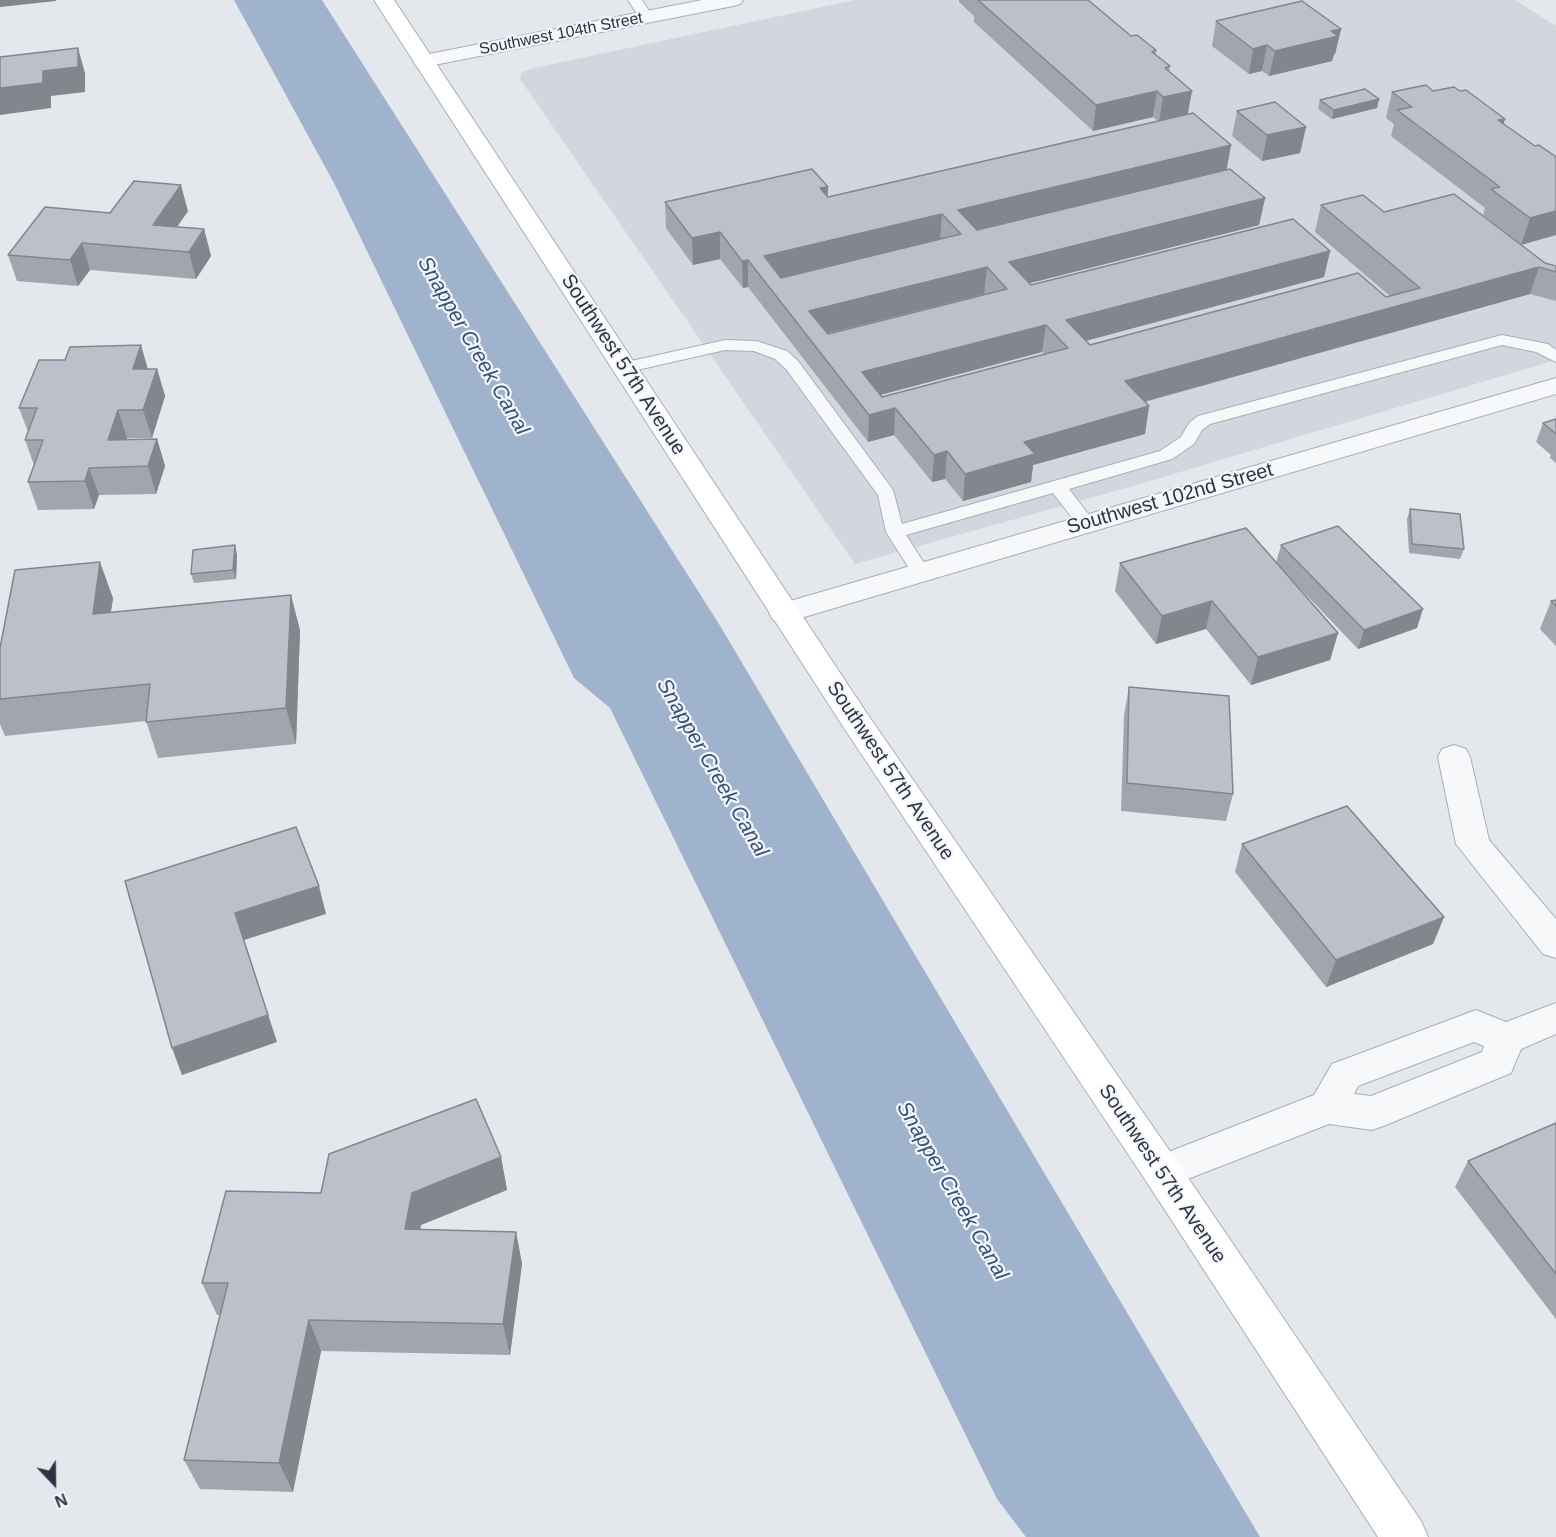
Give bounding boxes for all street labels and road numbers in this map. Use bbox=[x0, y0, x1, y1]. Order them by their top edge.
street label: Southwest 104th Street bbox=[478, 9, 644, 59]
street label: Southwest 57th Avenue bbox=[556, 270, 690, 460]
street label: Southwest 102nd Street bbox=[1064, 458, 1276, 540]
street label: Southwest 57th Avenue bbox=[821, 677, 959, 865]
street label: Southwest 57th Avenue bbox=[1093, 1080, 1231, 1268]

